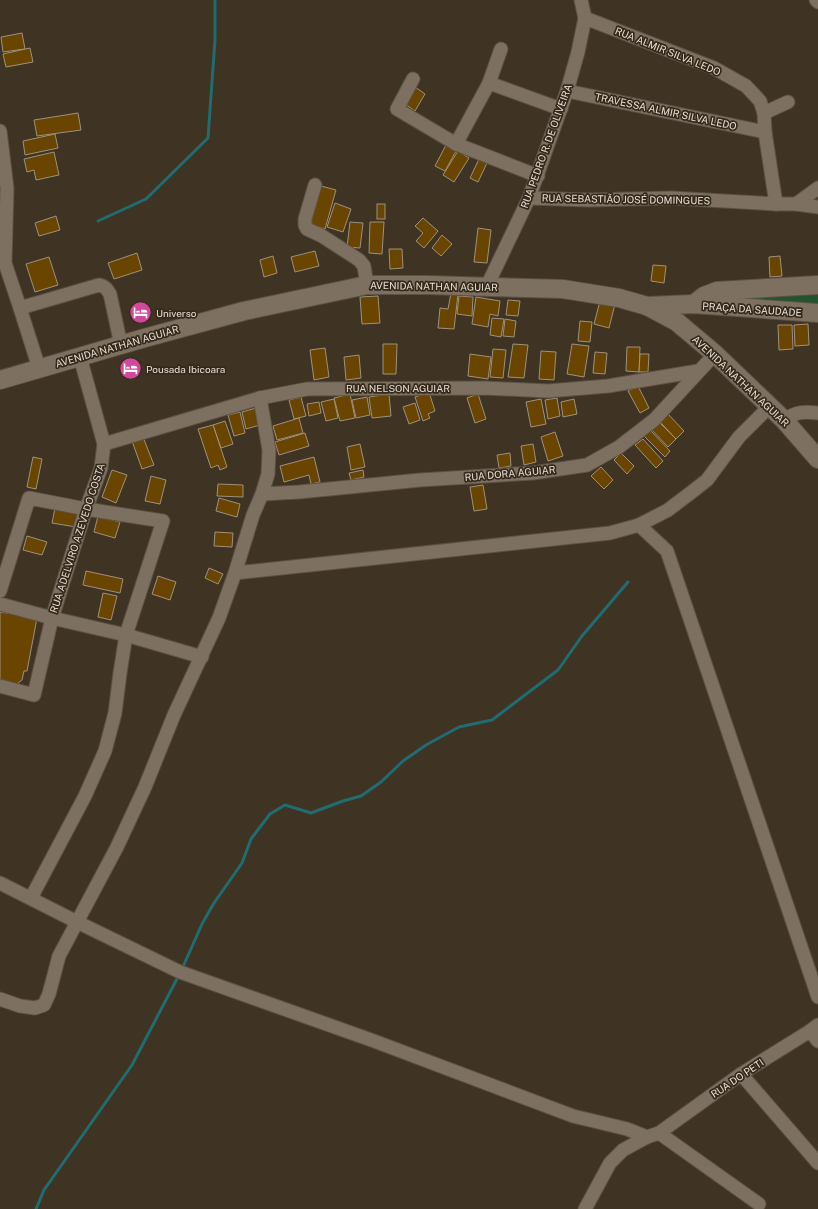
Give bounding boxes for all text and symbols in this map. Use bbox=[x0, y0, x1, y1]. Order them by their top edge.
street label: RUA ALMIR SILVA LEDO bbox=[614, 24, 722, 78]
street label: RUA PEDRO R. DE OLIVEIRA bbox=[518, 82, 574, 210]
street label: TRAVESSA ALMIR SILVA LEDO bbox=[594, 90, 738, 132]
street label: RUA SEBASTIÃO JOSÉ DOMINGUES bbox=[542, 192, 711, 206]
street label: AVENIDA NATHAN AGUIAR bbox=[370, 279, 498, 293]
hotel icon: Universo bbox=[127, 300, 153, 326]
street label: PRAÇA DA SAUDADE bbox=[702, 300, 802, 318]
place label: Universo bbox=[156, 307, 197, 319]
street label: AVENIDA NATHAN AGUIAR bbox=[54, 323, 180, 369]
street label: AVENIDA NATHAN AGUIAR bbox=[690, 333, 792, 429]
hotel icon: Pousada Ibicoara bbox=[118, 356, 144, 382]
place label: Pousada Ibicoara bbox=[146, 363, 225, 375]
street label: RUA NELSON AGUIAR bbox=[346, 382, 450, 394]
street label: RUA ADELVIRO AZEVEDO COSTA bbox=[47, 462, 107, 614]
street label: RUA DORA AGUIAR bbox=[464, 463, 556, 483]
street label: RUA DO PETI bbox=[708, 1056, 766, 1100]

